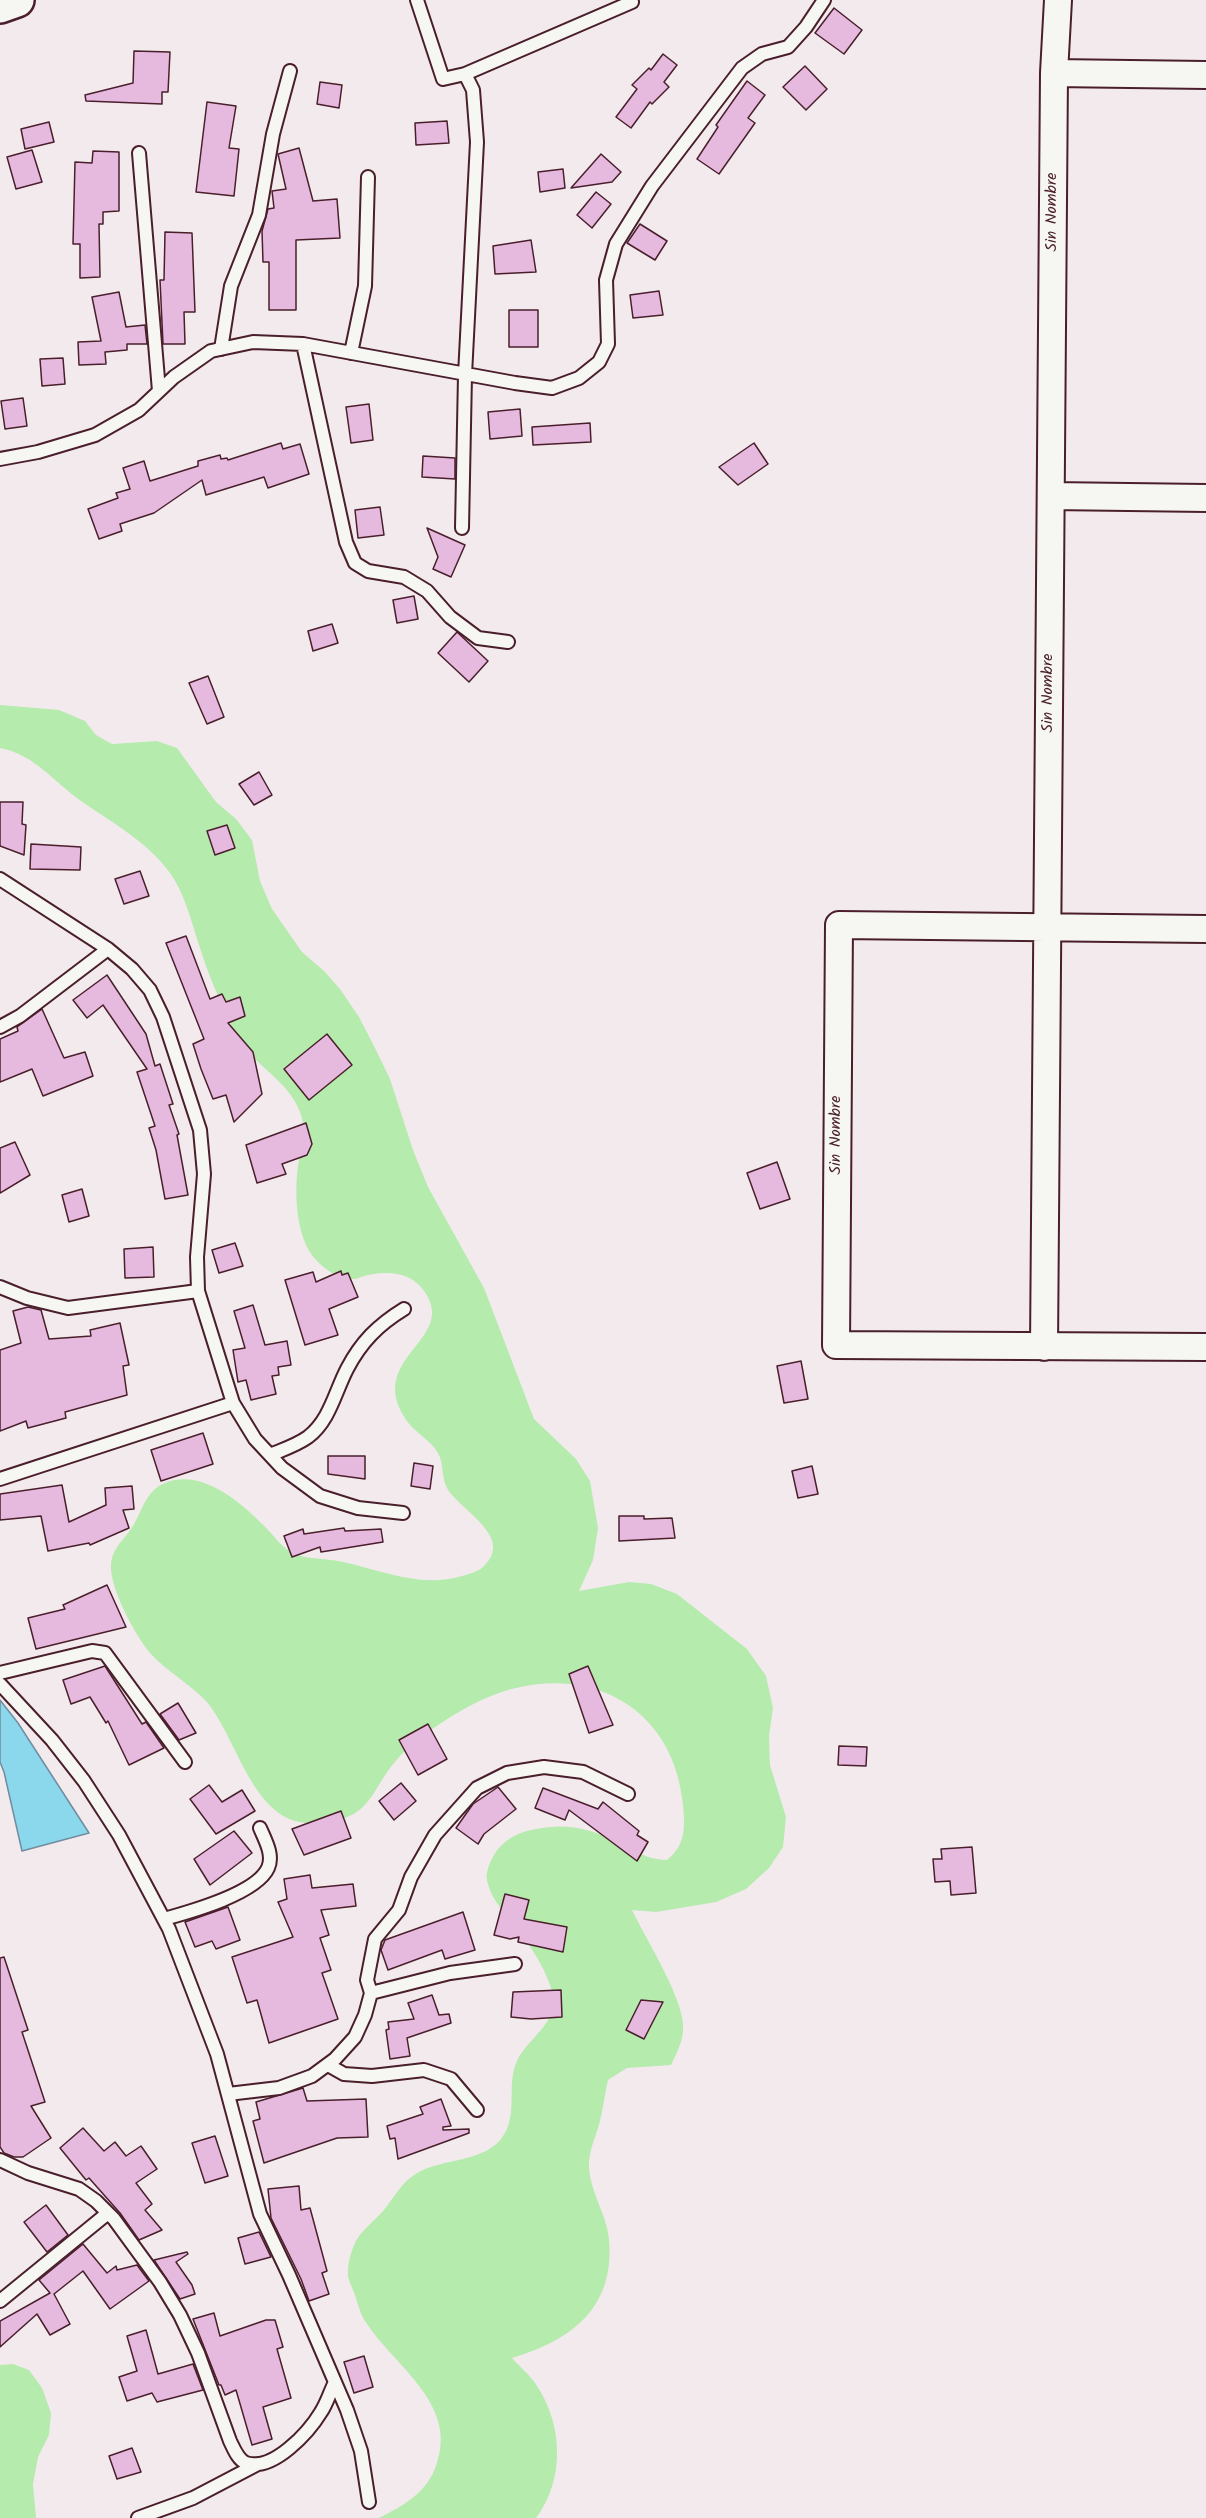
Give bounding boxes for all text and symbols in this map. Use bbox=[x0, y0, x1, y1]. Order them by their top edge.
street label: Sin Nombre bbox=[1043, 173, 1063, 251]
street label: Sin Nombre bbox=[1039, 654, 1059, 732]
street label: Sin Nombre bbox=[827, 1096, 847, 1174]

